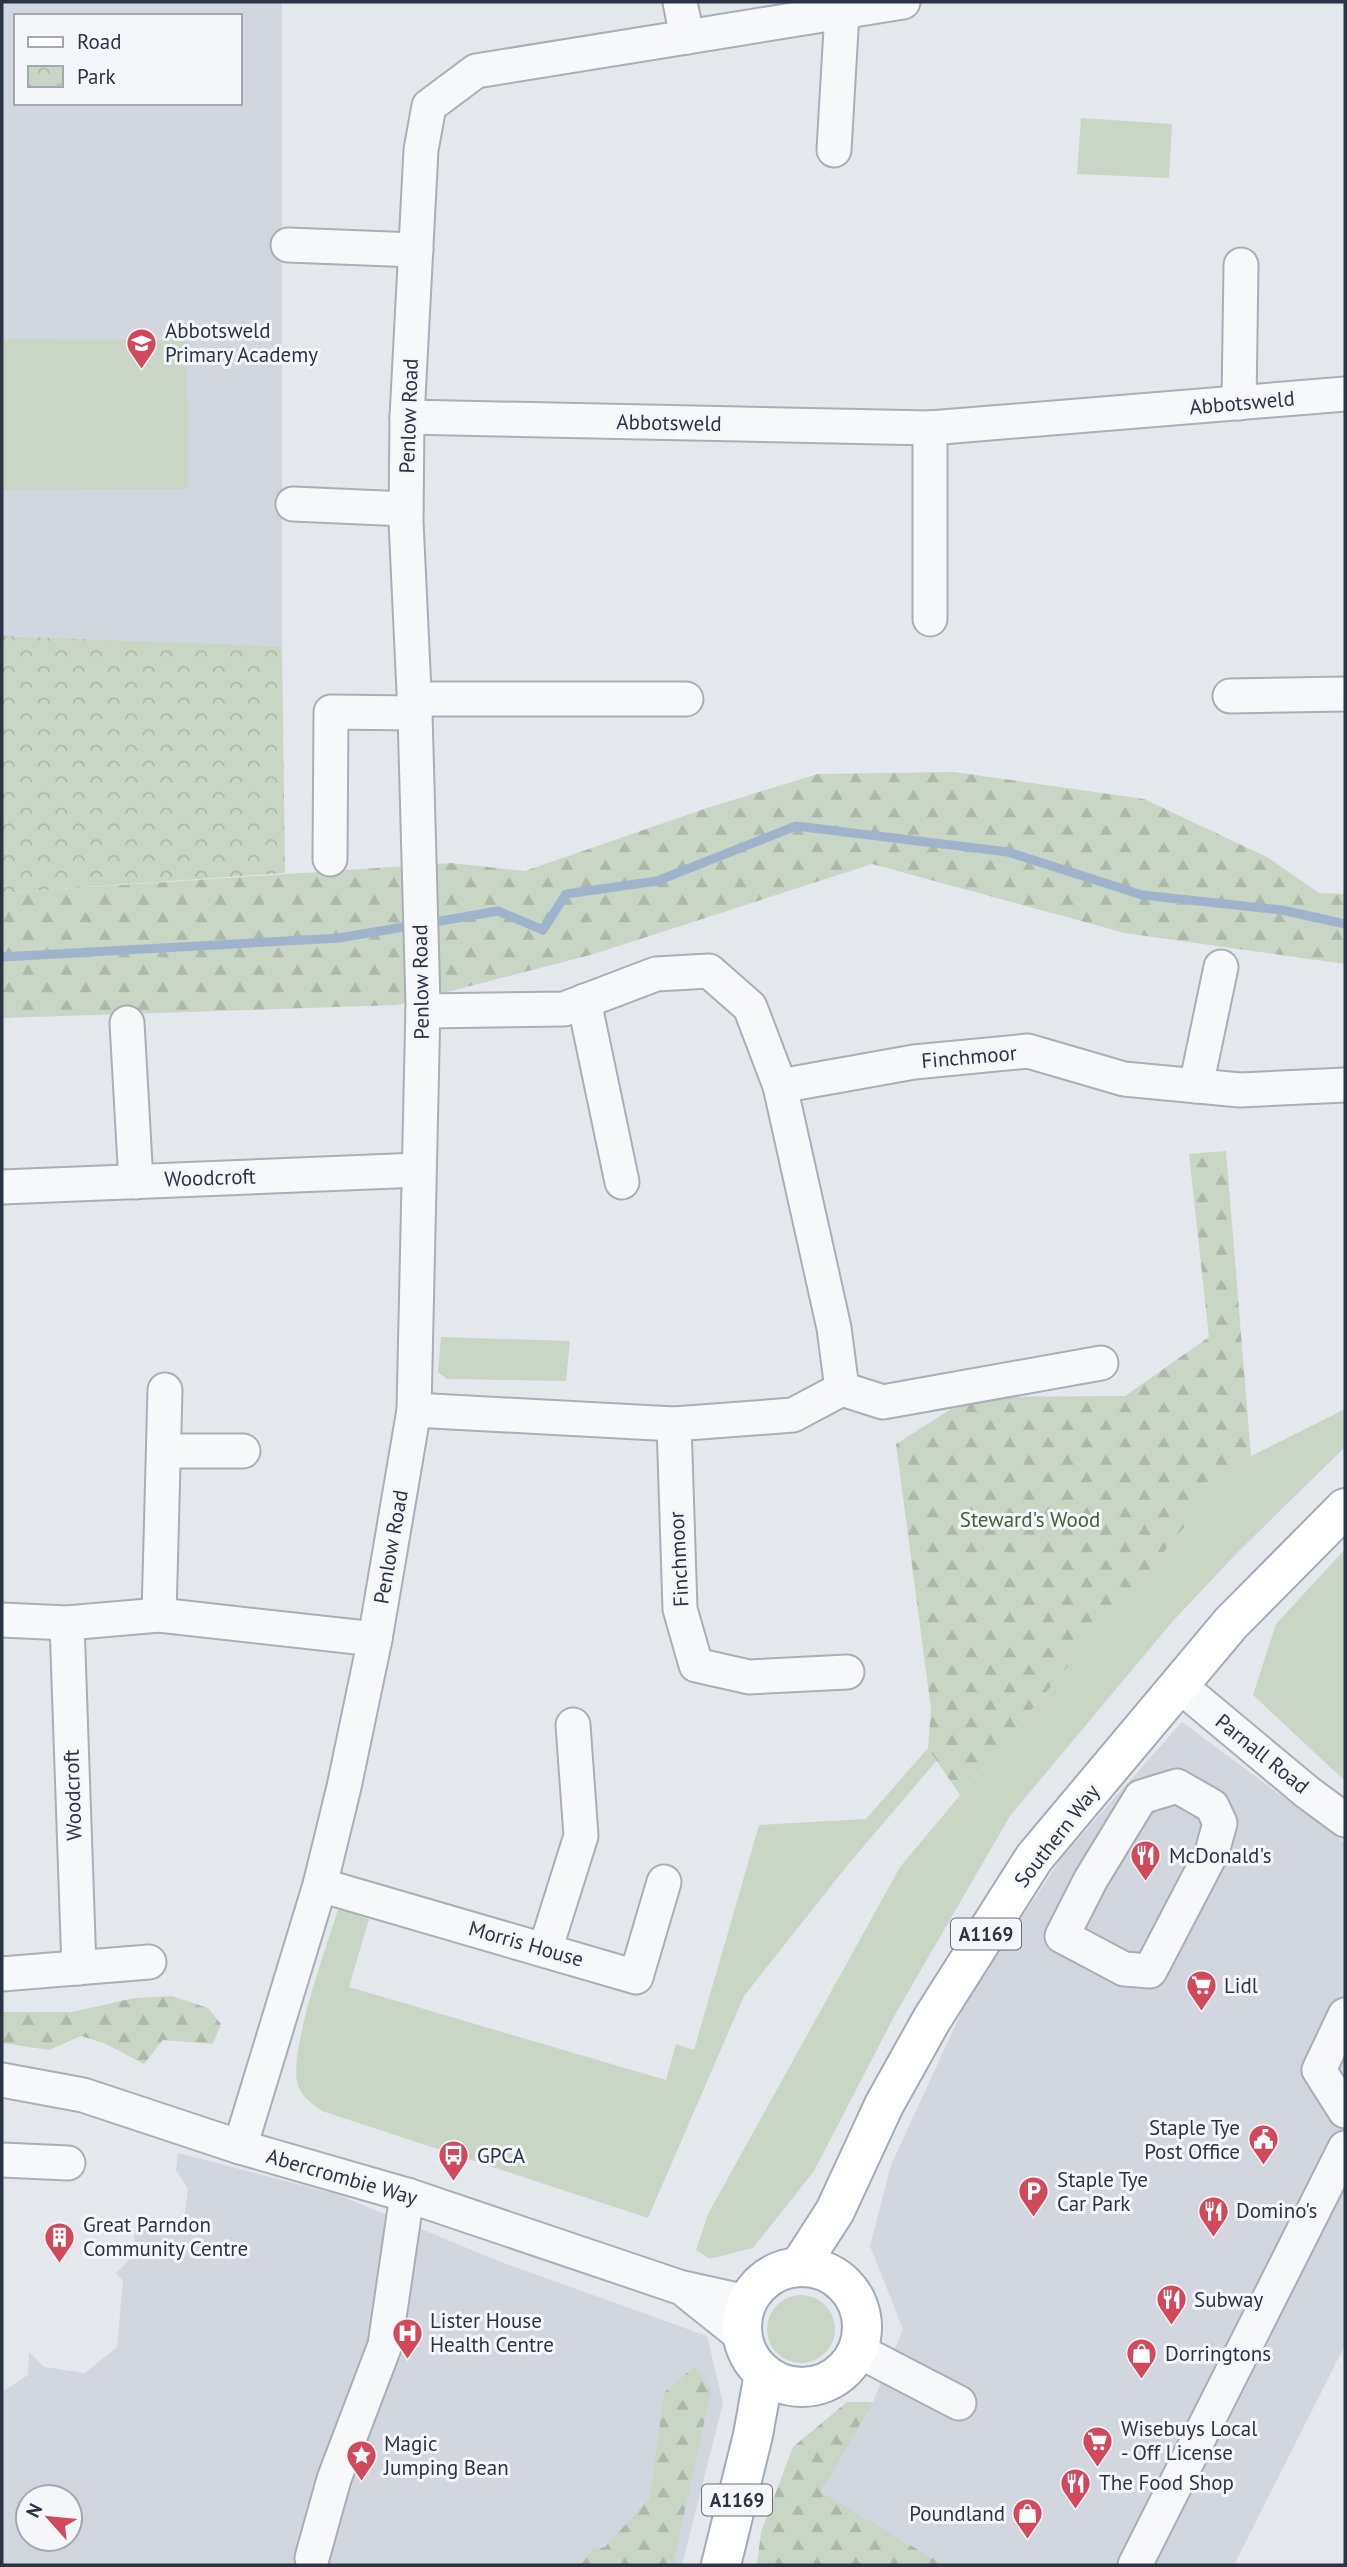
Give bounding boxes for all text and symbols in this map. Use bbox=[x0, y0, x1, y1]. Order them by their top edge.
legend bbox=[14, 14, 242, 105]
text: Road bbox=[77, 28, 121, 55]
text: Park bbox=[77, 63, 116, 90]
place label: Abbotsweld Primary Academy bbox=[165, 317, 318, 368]
school or university icon: Abbotsweld Primary Academy bbox=[125, 326, 159, 370]
street label: Penlow Road bbox=[393, 358, 424, 474]
street label: Abbotsweld bbox=[1188, 384, 1296, 421]
street label: Abbotsweld bbox=[616, 408, 722, 437]
street label: Penlow Road bbox=[406, 924, 435, 1040]
street label: Finchmoor bbox=[920, 1039, 1018, 1074]
street label: Woodcroft bbox=[164, 1162, 256, 1193]
street label: Penlow Road bbox=[367, 1488, 414, 1606]
park label: Steward's Wood bbox=[960, 1506, 1100, 1533]
street label: Finchmoor bbox=[663, 1511, 694, 1607]
street label: Parnall Road bbox=[1210, 1708, 1315, 1800]
street label: Woodcroft bbox=[57, 1749, 88, 1841]
street label: Southern Way bbox=[1008, 1779, 1105, 1893]
restaurant icon: McDonald's bbox=[1129, 1839, 1163, 1883]
place label: McDonald's bbox=[1169, 1842, 1272, 1869]
street label: Morris House bbox=[465, 1914, 587, 1973]
road number: A1169 bbox=[951, 1918, 1021, 1950]
supermarket icon: Lidl bbox=[1184, 1969, 1218, 2013]
place label: Lidl bbox=[1224, 1972, 1258, 1999]
place label: Staple Tye Post Office bbox=[1144, 2114, 1240, 2165]
public building icon: Staple Tye Post Office bbox=[1246, 2123, 1280, 2167]
bus stop icon: GPCA bbox=[437, 2139, 471, 2183]
street label: Abercrombie Way bbox=[263, 2142, 421, 2211]
place label: GPCA bbox=[477, 2142, 526, 2169]
place label: Staple Tye Car Park bbox=[1057, 2166, 1148, 2217]
parking icon: Staple Tye Car Park bbox=[1017, 2175, 1051, 2219]
restaurant icon: Domino's bbox=[1196, 2194, 1230, 2238]
place label: Domino's bbox=[1236, 2197, 1317, 2224]
place label: Great Parndon Community Centre bbox=[83, 2211, 248, 2262]
building icon: Great Parndon Community Centre bbox=[43, 2220, 77, 2264]
restaurant icon: Subway bbox=[1154, 2283, 1188, 2327]
place label: Subway bbox=[1194, 2286, 1263, 2313]
place label: Lister House Health Centre bbox=[430, 2307, 554, 2358]
hospital icon: Lister House Health Centre bbox=[390, 2316, 424, 2360]
shop icon: Dorringtons bbox=[1125, 2337, 1159, 2381]
place label: Dorringtons bbox=[1165, 2340, 1271, 2367]
place label: Wisebuys Local - Off License bbox=[1121, 2415, 1257, 2466]
supermarket icon: Wisebuys Local - Off License bbox=[1081, 2424, 1115, 2468]
place label: Magic Jumping Bean bbox=[383, 2430, 509, 2481]
place icon: Magic Jumping Bean bbox=[344, 2439, 378, 2483]
restaurant icon: The Food Shop bbox=[1059, 2466, 1093, 2510]
place label: The Food Shop bbox=[1099, 2469, 1234, 2496]
north arrow bbox=[14, 2483, 84, 2553]
road number: A1169 bbox=[702, 2484, 772, 2516]
shop icon: Poundland bbox=[1011, 2497, 1045, 2541]
text: N bbox=[20, 2499, 47, 2521]
place label: Poundland bbox=[909, 2500, 1005, 2527]

